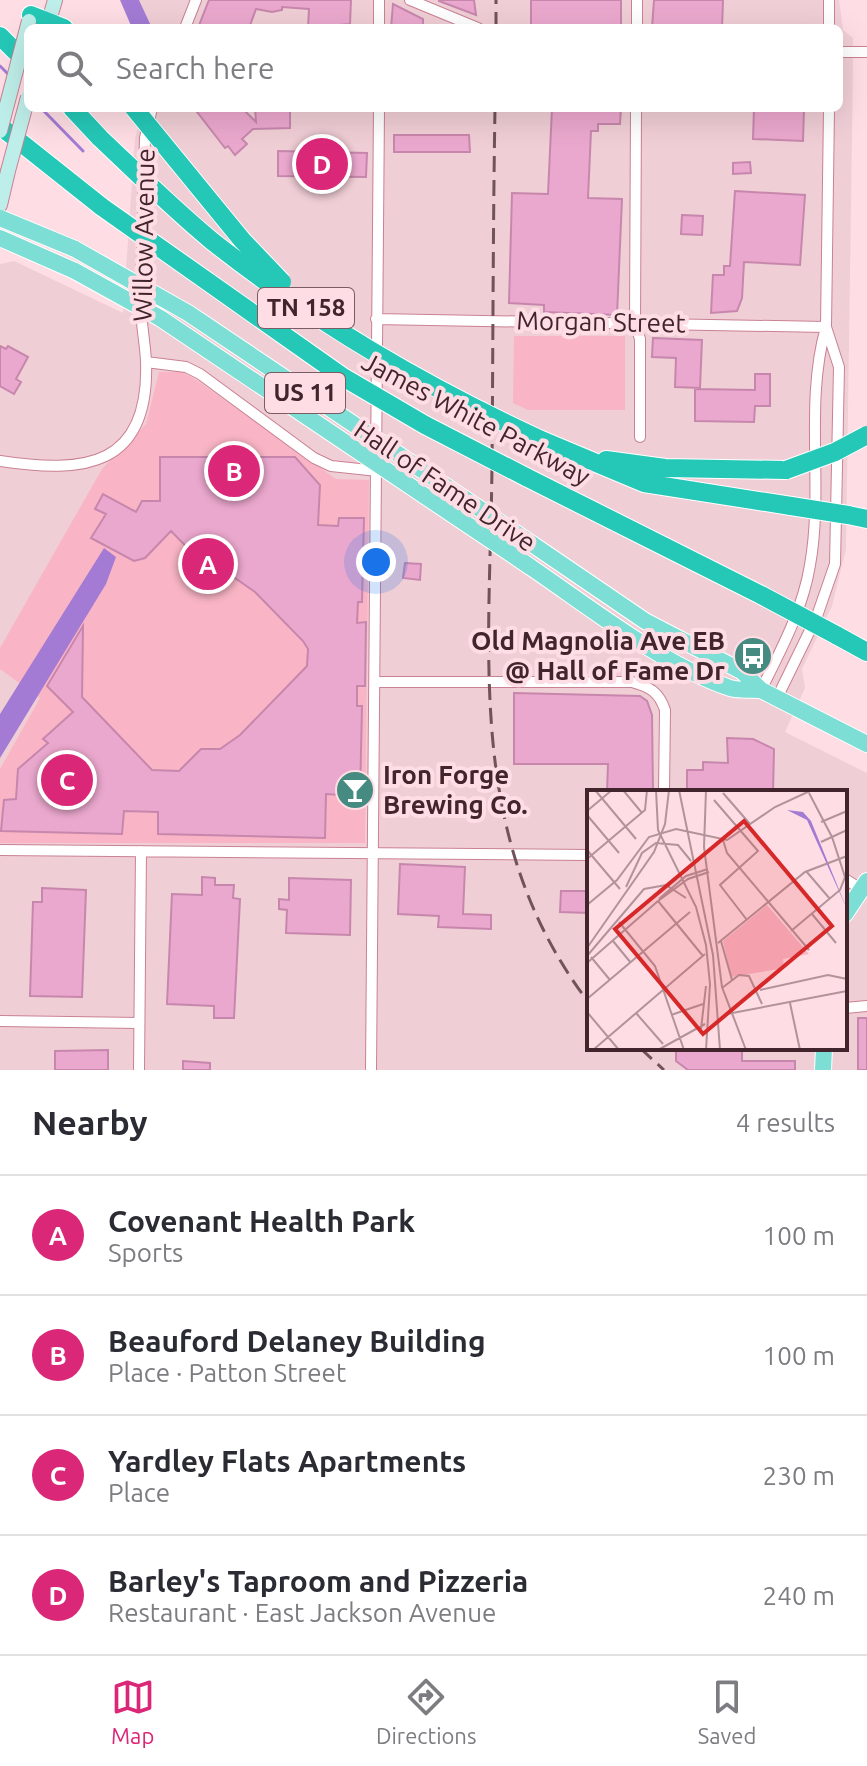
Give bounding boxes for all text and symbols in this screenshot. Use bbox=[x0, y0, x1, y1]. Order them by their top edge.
search box bbox=[24, 24, 843, 112]
icon: search bbox=[52, 46, 96, 90]
text: Search here bbox=[116, 51, 275, 85]
pin: D bbox=[296, 134, 348, 194]
street label: Willow Avenue bbox=[127, 148, 160, 322]
road number: TN 158 bbox=[258, 288, 354, 328]
street label: Morgan Street bbox=[516, 306, 686, 337]
street label: James White Parkway bbox=[357, 346, 595, 491]
road number: US 11 bbox=[265, 373, 345, 413]
street label: Hall of Fame Drive bbox=[349, 414, 541, 557]
pin: B bbox=[208, 441, 260, 501]
pin: A bbox=[182, 534, 234, 594]
your location bbox=[356, 542, 396, 582]
place label: Old Magnolia Ave EB @ Hall of Fame Dr bbox=[471, 626, 725, 685]
bus stop icon: Old Magnolia Ave EB @ Hall of Fame Dr bbox=[732, 635, 774, 677]
pin: C bbox=[41, 750, 93, 810]
place label: Iron Forge Brewing Co. bbox=[383, 760, 528, 819]
bar icon: Iron Forge Brewing Co. bbox=[334, 769, 376, 811]
inset map bbox=[587, 790, 847, 1050]
text: Nearby bbox=[32, 1103, 147, 1141]
text: 4 results bbox=[736, 1108, 835, 1137]
text: Covenant Health Park bbox=[108, 1204, 415, 1238]
text: A bbox=[49, 1221, 67, 1250]
text: 100 m bbox=[763, 1221, 835, 1250]
text: Sports bbox=[108, 1238, 183, 1267]
text: Beauford Delaney Building bbox=[108, 1324, 486, 1358]
text: B bbox=[49, 1341, 67, 1370]
text: 100 m bbox=[763, 1341, 835, 1370]
text: Place · Patton Street bbox=[108, 1358, 346, 1387]
text: Yardley Flats Apartments bbox=[108, 1444, 466, 1478]
text: C bbox=[50, 1461, 66, 1490]
text: 230 m bbox=[763, 1461, 835, 1490]
text: Place bbox=[108, 1478, 170, 1507]
text: Barley's Taproom and Pizzeria bbox=[108, 1564, 528, 1598]
text: D bbox=[49, 1581, 67, 1610]
text: 240 m bbox=[763, 1581, 835, 1610]
text: Restaurant · East Jackson Avenue bbox=[108, 1598, 496, 1627]
tab: Map bbox=[111, 1675, 155, 1748]
tab: Directions bbox=[376, 1675, 476, 1748]
tab: Saved bbox=[698, 1675, 756, 1748]

